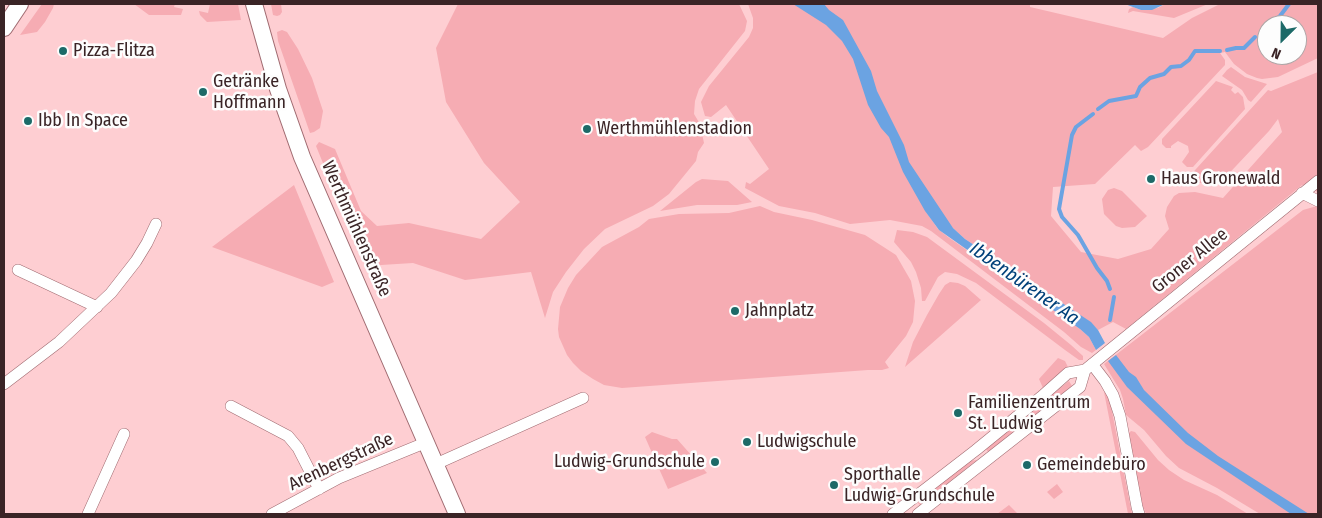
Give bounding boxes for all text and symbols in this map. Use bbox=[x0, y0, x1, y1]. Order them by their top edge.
north arrow bbox=[1257, 15, 1307, 65]
place label: Pizza-Flitza bbox=[73, 40, 155, 62]
text: N bbox=[1269, 44, 1284, 63]
marker: Pizza-Flitza bbox=[57, 45, 69, 57]
place label: Getränke Hoffmann bbox=[213, 71, 286, 114]
marker: Getränke Hoffmann bbox=[197, 86, 209, 98]
place label: Ibb In Space bbox=[38, 110, 128, 132]
marker: Ibb In Space bbox=[22, 115, 34, 127]
place label: Werthmühlenstadion bbox=[597, 118, 752, 140]
marker: Werthmühlenstadion bbox=[581, 123, 593, 135]
street label: Werthmühlenstraße bbox=[316, 158, 396, 300]
place label: Haus Gronewald bbox=[1161, 168, 1281, 190]
marker: Haus Gronewald bbox=[1145, 173, 1157, 185]
street label: Groner Allee bbox=[1148, 224, 1232, 298]
water label: Ibbenbürener Aa bbox=[965, 238, 1083, 330]
place label: Jahnplatz bbox=[745, 300, 814, 322]
marker: Jahnplatz bbox=[729, 305, 741, 317]
place label: Familienzentrum St. Ludwig bbox=[968, 392, 1090, 434]
marker: Familienzentrum St. Ludwig bbox=[952, 407, 964, 419]
street label: Arenbergstraße bbox=[285, 428, 397, 496]
place label: Ludwigschule bbox=[757, 431, 856, 453]
marker: Ludwigschule bbox=[741, 436, 753, 448]
place label: Ludwig-Grundschule bbox=[554, 451, 705, 473]
place label: Gemeindebüro bbox=[1037, 454, 1146, 476]
marker: Ludwig-Grundschule bbox=[709, 456, 721, 468]
marker: Gemeindebüro bbox=[1021, 459, 1033, 471]
place label: Sporthalle Ludwig-Grundschule bbox=[844, 464, 995, 506]
marker: Sporthalle Ludwig-Grundschule bbox=[828, 479, 840, 491]

